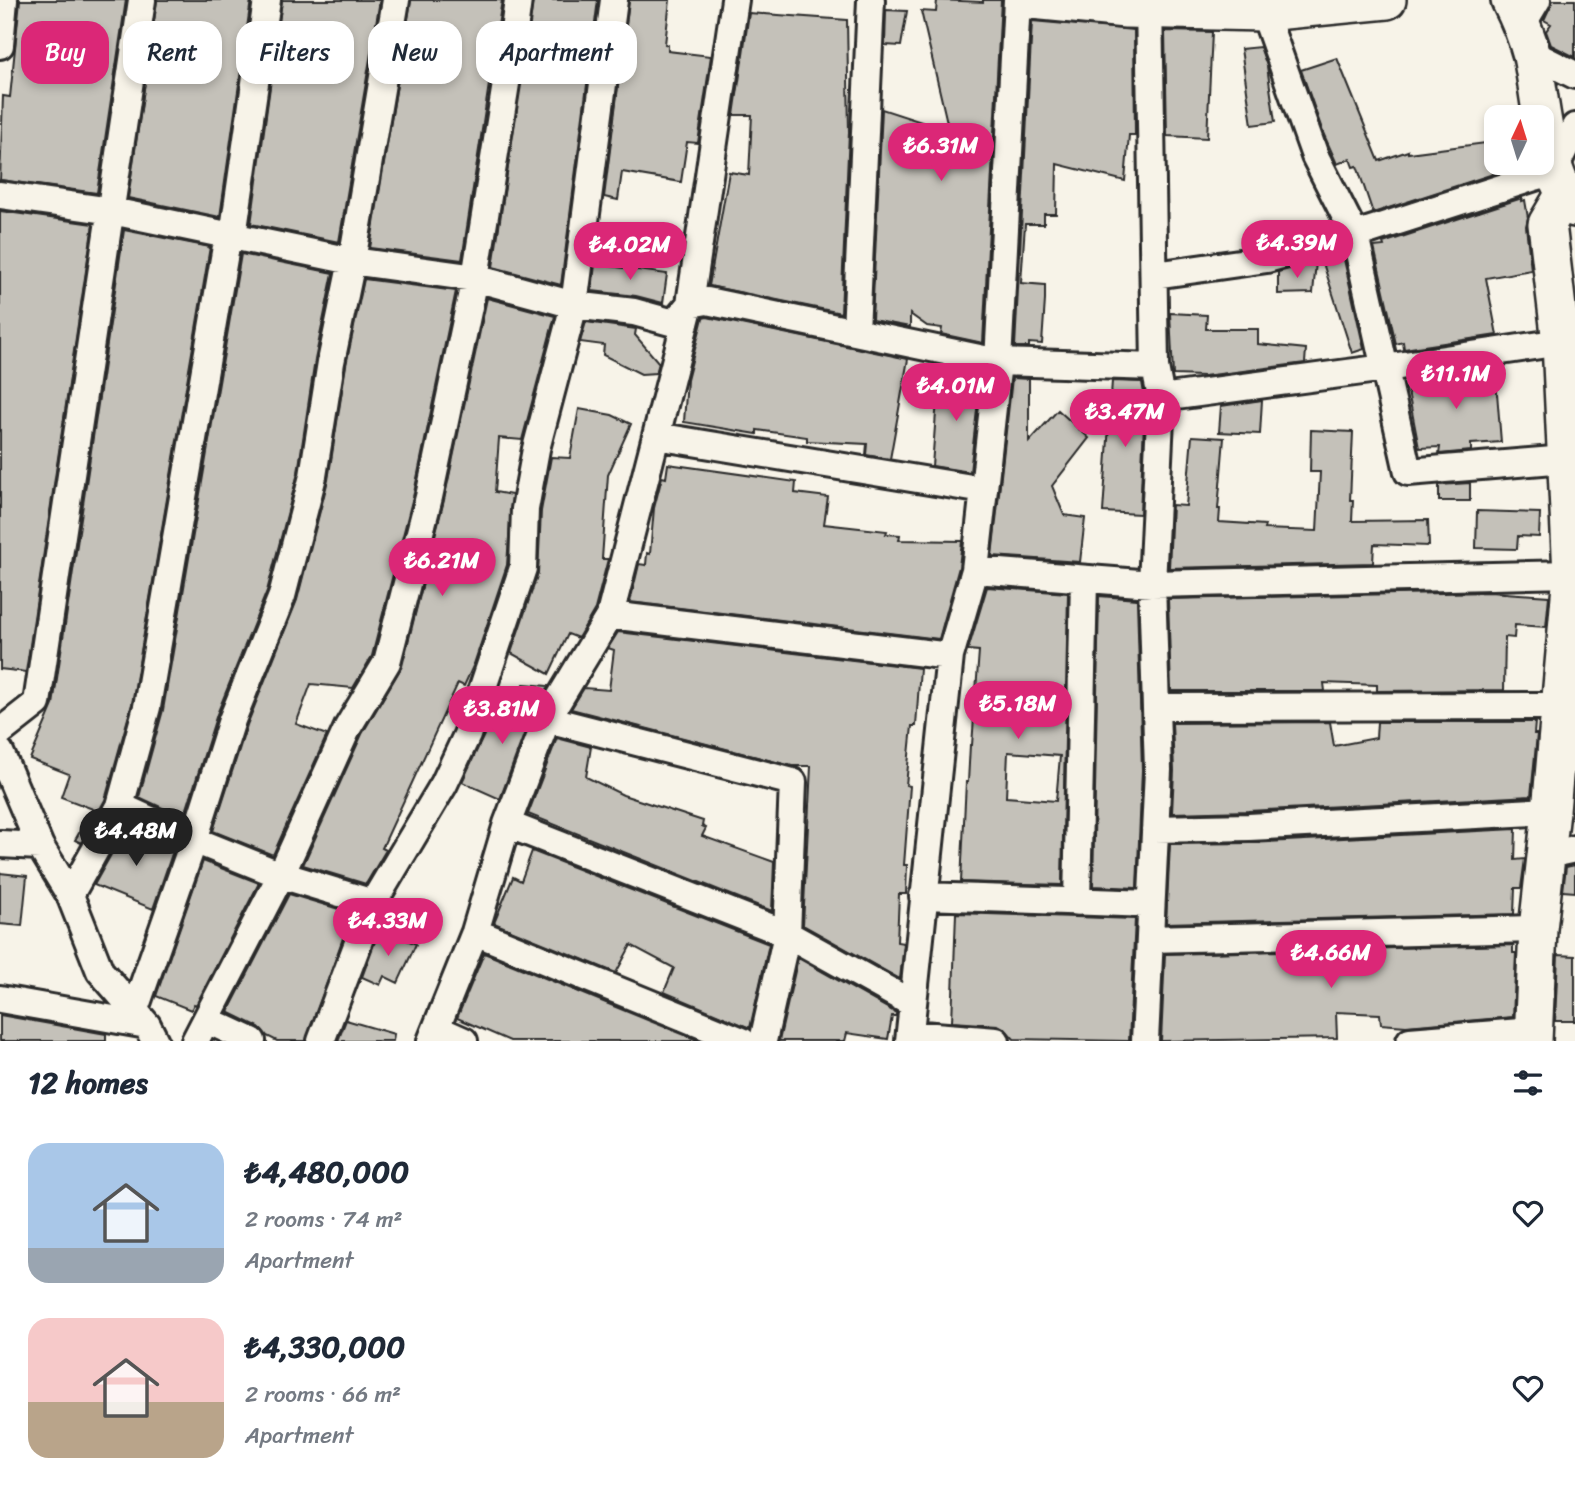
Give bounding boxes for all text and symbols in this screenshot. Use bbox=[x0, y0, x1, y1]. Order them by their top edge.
chip: Buy bbox=[21, 21, 109, 84]
chip: Rent bbox=[123, 21, 222, 84]
chip: Filters bbox=[236, 21, 354, 84]
chip: New bbox=[368, 21, 462, 84]
chip: Apartment bbox=[476, 21, 637, 84]
north arrow bbox=[1484, 105, 1554, 175]
map controls bbox=[1484, 105, 1554, 175]
pin: ₺6.31M bbox=[884, 124, 998, 183]
text: ₺6.31M bbox=[904, 125, 978, 166]
pin: ₺4.39M bbox=[1240, 220, 1354, 280]
pin: ₺4.02M bbox=[573, 222, 687, 282]
text: ₺4.39M bbox=[1257, 222, 1337, 263]
text: ₺4.02M bbox=[590, 224, 670, 265]
pin: ₺11.1M bbox=[1399, 352, 1513, 411]
text: ₺11.1M bbox=[1422, 353, 1490, 394]
pin: ₺4.01M bbox=[899, 364, 1013, 423]
text: ₺4.01M bbox=[917, 365, 995, 406]
pin: ₺3.47M bbox=[1068, 390, 1182, 449]
text: ₺3.47M bbox=[1086, 391, 1164, 432]
pin: ₺6.21M bbox=[385, 538, 499, 598]
text: ₺6.21M bbox=[405, 540, 479, 581]
pin: ₺5.18M bbox=[961, 682, 1075, 741]
text: ₺5.18M bbox=[980, 683, 1056, 724]
pin: ₺3.81M bbox=[445, 686, 559, 746]
text: ₺3.81M bbox=[465, 688, 539, 729]
pin: ₺4.48M bbox=[79, 808, 193, 868]
text: ₺4.48M bbox=[95, 810, 177, 851]
pin: ₺4.33M bbox=[331, 898, 445, 958]
text: ₺4.33M bbox=[349, 900, 427, 941]
pin: ₺4.66M bbox=[1274, 930, 1388, 990]
text: ₺4.66M bbox=[1292, 932, 1370, 973]
text: 12 homes bbox=[28, 1056, 148, 1110]
icon: filters bbox=[1509, 1064, 1547, 1102]
text: ₺4,480,000 bbox=[245, 1145, 409, 1199]
icon: home bbox=[84, 1171, 168, 1255]
icon: heart bbox=[1509, 1194, 1547, 1232]
text: 2 rooms · 74 m² bbox=[245, 1199, 402, 1240]
text: Apartment bbox=[245, 1240, 354, 1281]
text: ₺4,330,000 bbox=[245, 1320, 405, 1374]
icon: home bbox=[84, 1346, 168, 1430]
icon: heart bbox=[1509, 1369, 1547, 1407]
text: 2 rooms · 66 m² bbox=[245, 1374, 401, 1415]
text: Apartment bbox=[245, 1415, 354, 1456]

